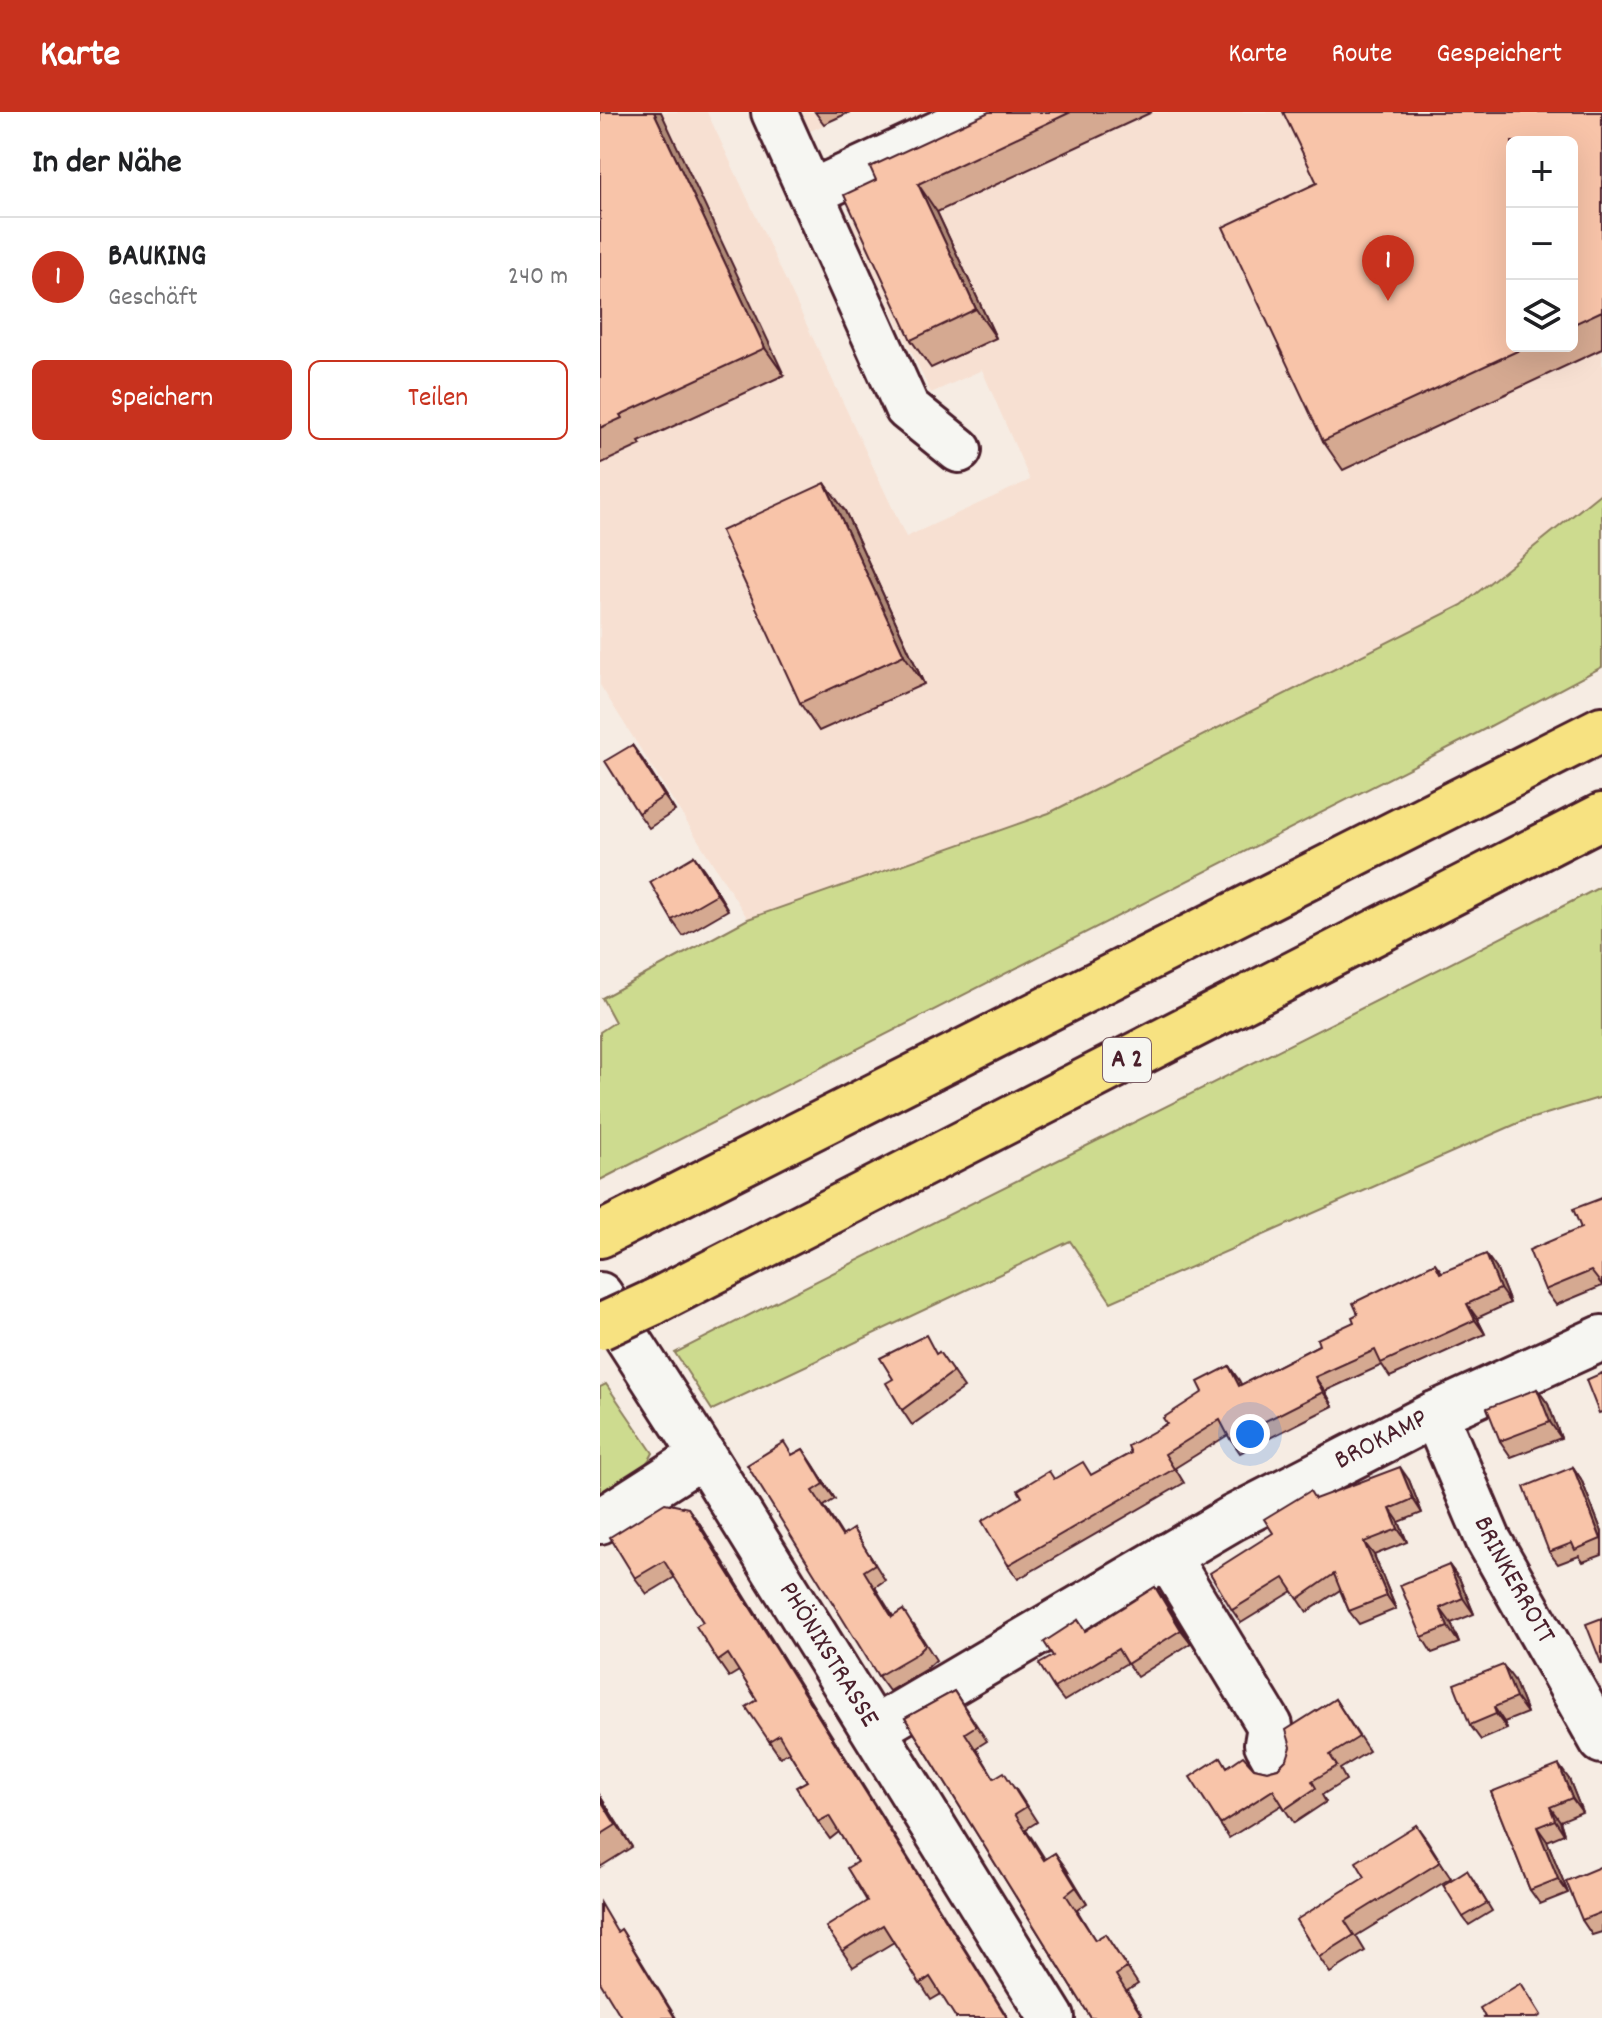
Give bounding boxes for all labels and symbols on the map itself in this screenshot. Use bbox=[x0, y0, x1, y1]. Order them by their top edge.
pin: 1 bbox=[1362, 235, 1414, 301]
road number: A 2 bbox=[1103, 1038, 1151, 1082]
street label: BROKAMP bbox=[1328, 1401, 1436, 1482]
your location bbox=[1230, 1414, 1270, 1454]
street label: BRINKERROTT bbox=[1461, 1511, 1564, 1652]
street label: PHÖNIXSTRASSE bbox=[767, 1575, 888, 1736]

